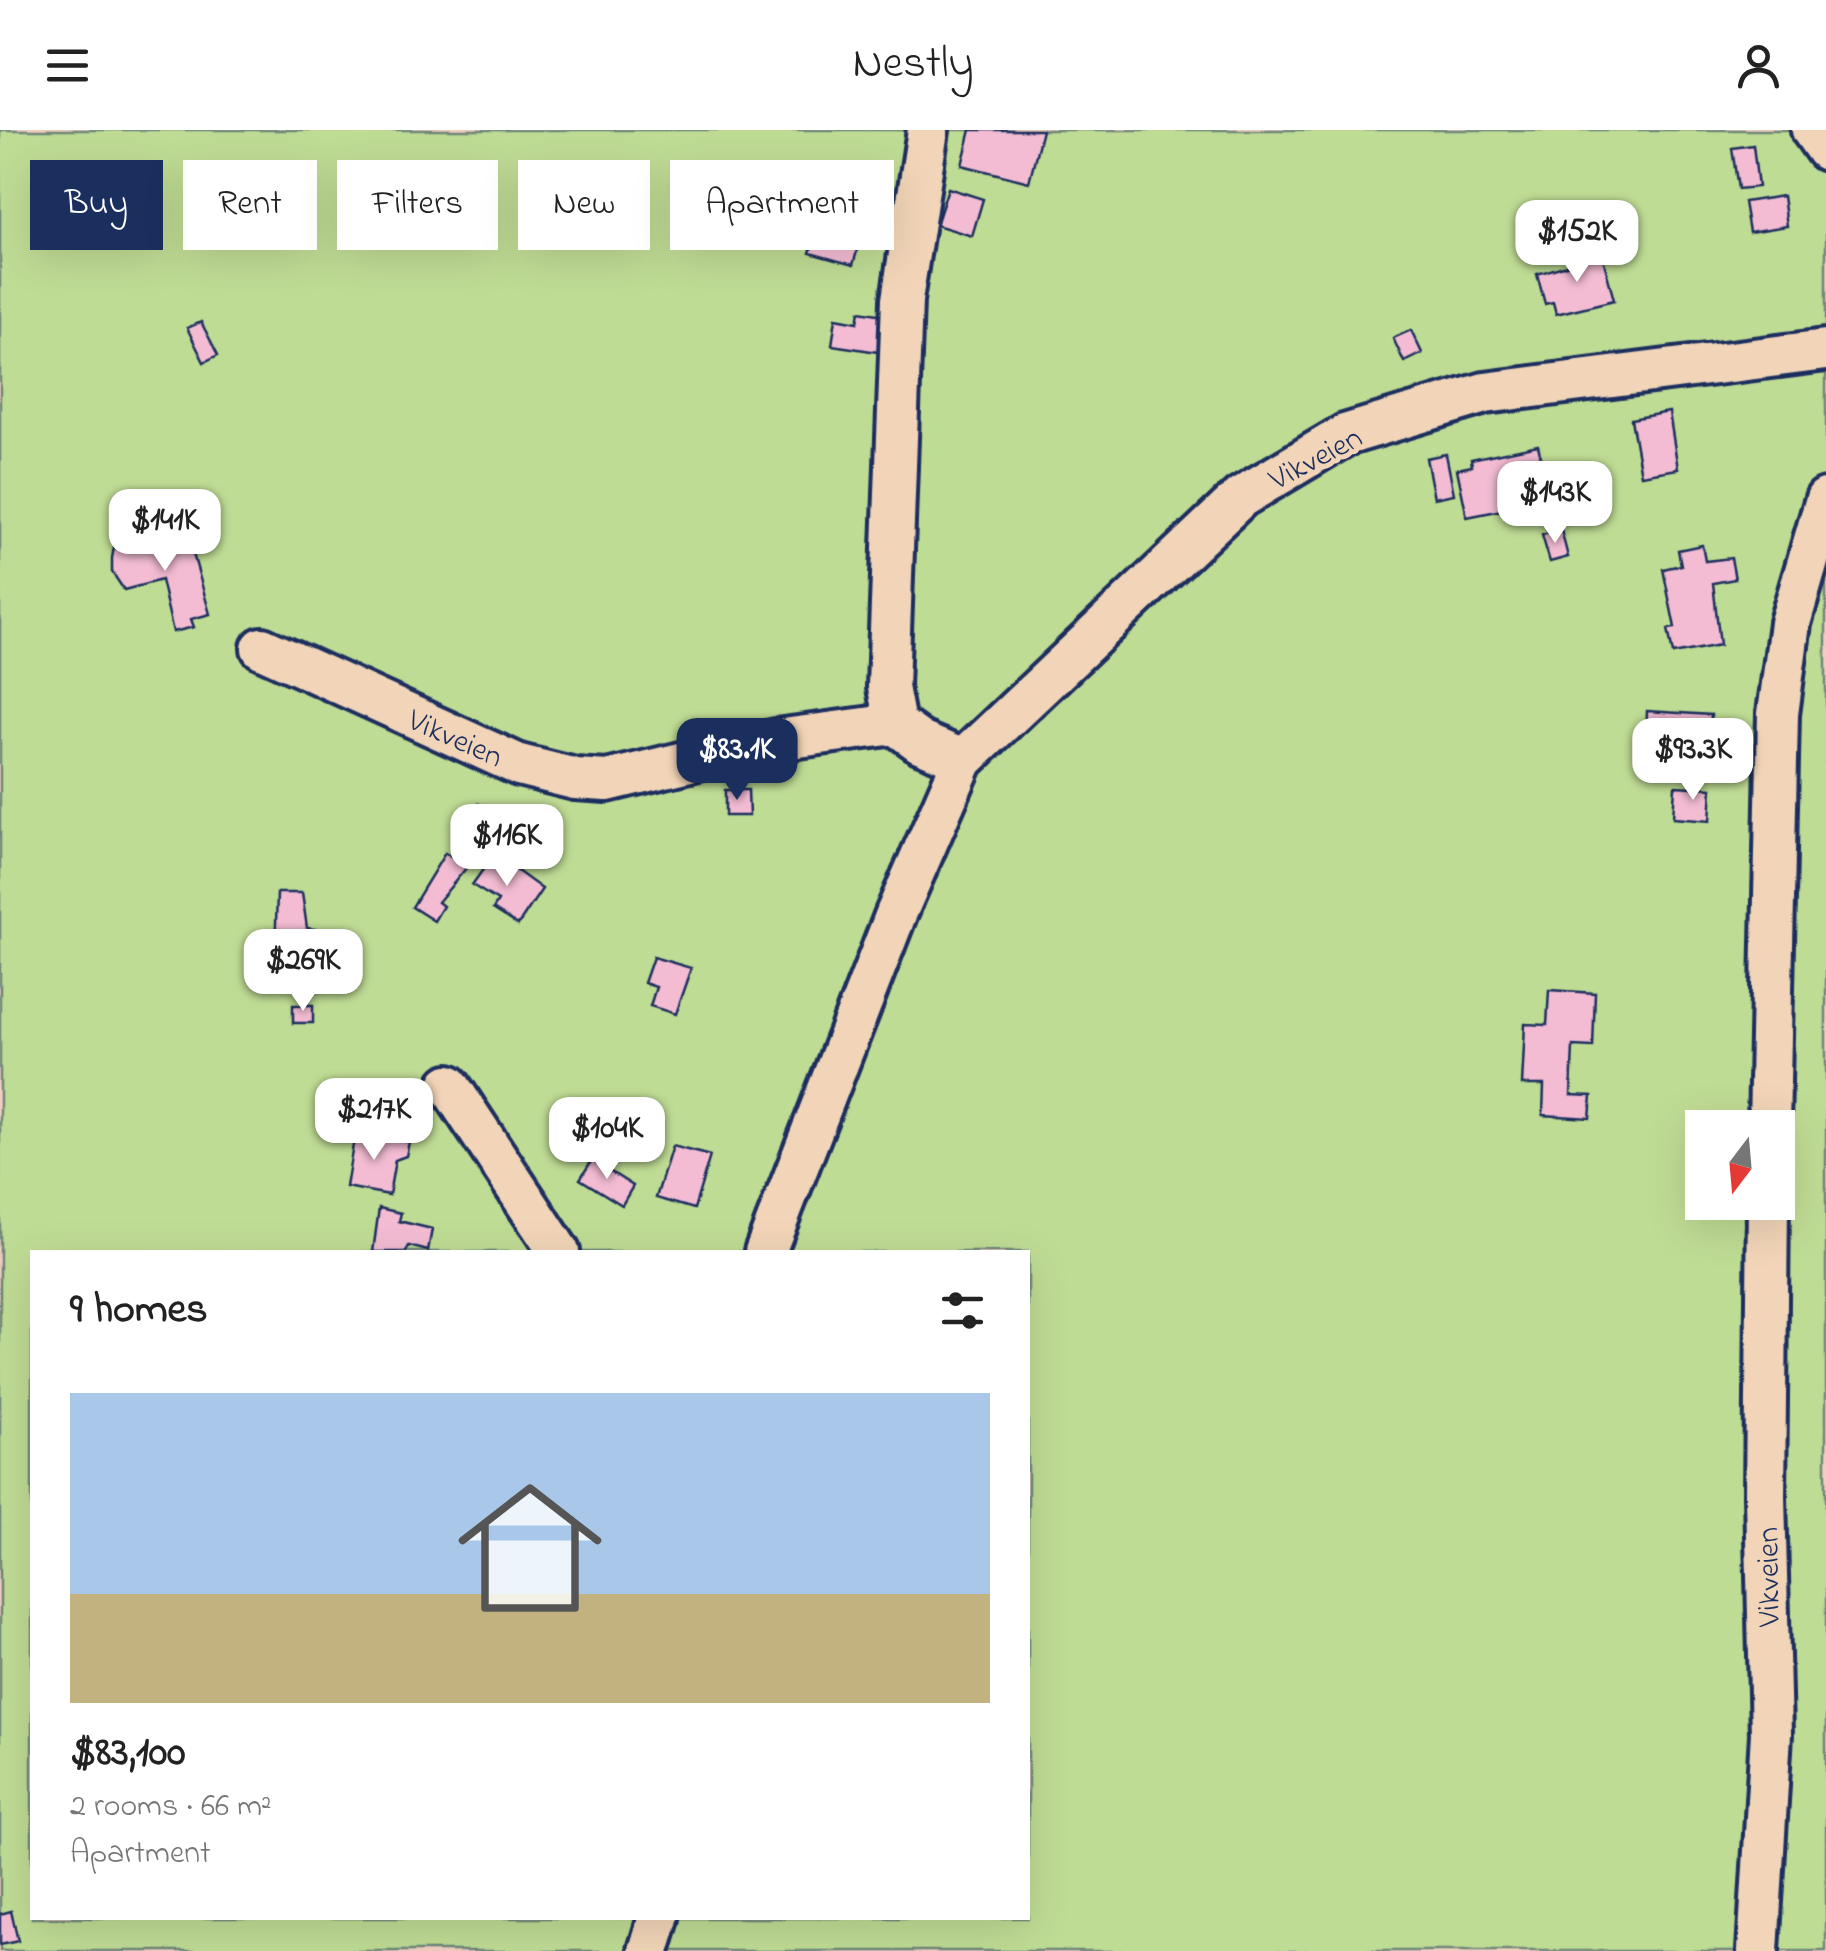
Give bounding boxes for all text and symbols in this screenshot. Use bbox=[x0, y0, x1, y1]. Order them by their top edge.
text: Nestly bbox=[852, 32, 974, 98]
icon: menu bbox=[40, 38, 95, 93]
icon: person bbox=[1731, 38, 1786, 93]
chip: Buy bbox=[30, 160, 163, 250]
chip: Rent bbox=[183, 160, 317, 250]
chip: Filters bbox=[337, 160, 498, 250]
chip: New bbox=[518, 160, 650, 250]
chip: Apartment bbox=[670, 160, 894, 250]
pin: $152K bbox=[1507, 200, 1647, 285]
text: $152K bbox=[1537, 209, 1617, 256]
street label: Vikveien bbox=[1261, 416, 1372, 505]
pin: $143K bbox=[1485, 461, 1625, 546]
text: $143K bbox=[1519, 470, 1591, 517]
pin: $141K bbox=[95, 489, 235, 574]
text: $141K bbox=[131, 498, 199, 545]
street label: Vikveien bbox=[398, 698, 510, 782]
pin: $83.1K bbox=[656, 718, 818, 803]
pin: $93.3K bbox=[1612, 718, 1774, 803]
text: $83.1K bbox=[699, 727, 775, 774]
text: $93.3K bbox=[1654, 727, 1732, 774]
pin: $116K bbox=[437, 804, 577, 889]
text: $116K bbox=[472, 813, 542, 860]
pin: $269K bbox=[233, 929, 373, 1014]
text: $269K bbox=[266, 938, 340, 985]
pin: $217K bbox=[304, 1078, 444, 1163]
text: $217K bbox=[337, 1087, 411, 1134]
pin: $104K bbox=[537, 1097, 677, 1182]
text: $104K bbox=[571, 1106, 643, 1153]
north arrow bbox=[1685, 1110, 1795, 1220]
map controls bbox=[1685, 1110, 1795, 1220]
text: 9 homes bbox=[70, 1280, 208, 1341]
icon: filters bbox=[935, 1283, 990, 1338]
icon: home bbox=[440, 1458, 620, 1638]
street label: Vikveien bbox=[1746, 1527, 1795, 1628]
text: $83,100 bbox=[70, 1723, 185, 1784]
text: 2 rooms · 66 m² bbox=[70, 1784, 272, 1831]
text: Apartment bbox=[70, 1831, 211, 1878]

